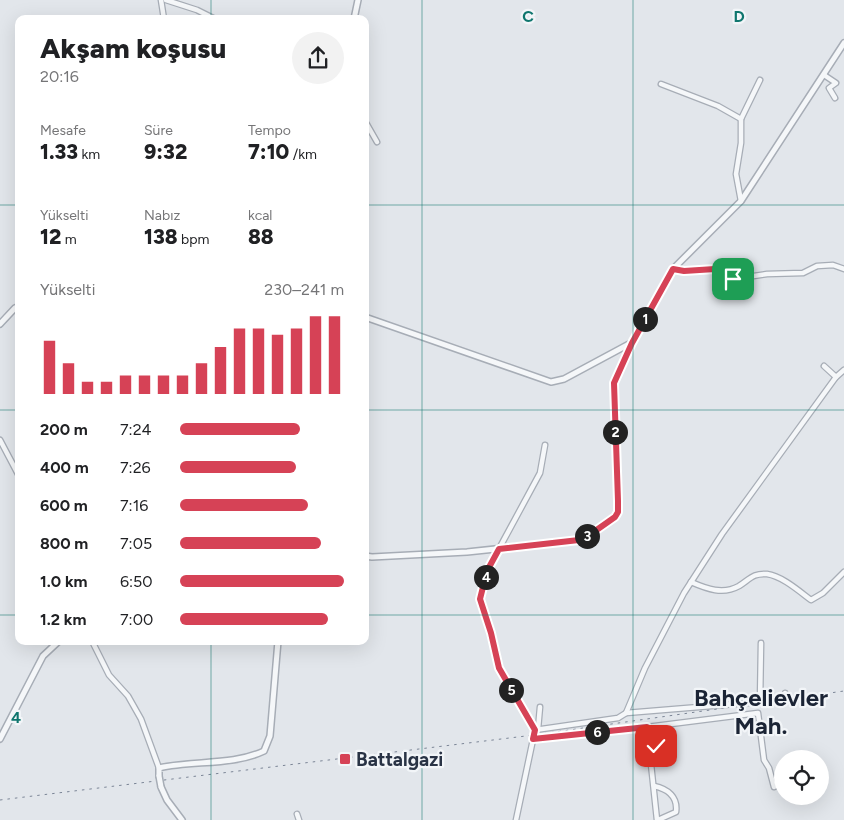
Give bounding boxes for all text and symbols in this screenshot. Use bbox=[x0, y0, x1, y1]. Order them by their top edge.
text: C bbox=[522, 7, 534, 26]
text: D bbox=[733, 7, 745, 26]
text: Akşam koşusu bbox=[40, 31, 226, 65]
button: share bbox=[292, 32, 344, 84]
text: 20:16 bbox=[40, 67, 79, 86]
text: Mesafe bbox=[40, 122, 86, 139]
text: Süre bbox=[144, 122, 173, 139]
text: Tempo bbox=[248, 122, 291, 139]
text: 1.33 bbox=[40, 139, 78, 164]
text: 9:32 bbox=[144, 139, 187, 164]
text: 7:10 bbox=[248, 139, 289, 164]
text: km bbox=[78, 146, 100, 163]
text: /km bbox=[289, 146, 317, 163]
text: Yükselti bbox=[40, 207, 88, 224]
text: Nabız bbox=[144, 207, 180, 224]
text: kcal bbox=[248, 207, 272, 224]
text: 12 bbox=[40, 224, 61, 249]
text: 138 bbox=[144, 224, 178, 249]
text: 88 bbox=[248, 224, 274, 249]
text: m bbox=[61, 231, 77, 248]
text: bpm bbox=[178, 231, 209, 248]
pin bbox=[712, 258, 754, 300]
icon: arrive bbox=[719, 265, 747, 293]
text: Yükselti bbox=[40, 280, 95, 299]
text: 230–241 m bbox=[264, 280, 344, 299]
pin: 1 bbox=[632, 306, 658, 332]
text: 1 bbox=[643, 311, 648, 328]
text: 200 m bbox=[40, 420, 88, 439]
text: 7:24 bbox=[120, 420, 152, 439]
pin: 2 bbox=[602, 420, 628, 444]
text: 2 bbox=[611, 424, 620, 441]
text: 400 m bbox=[40, 458, 89, 477]
text: 7:26 bbox=[120, 458, 151, 477]
text: 600 m bbox=[40, 496, 88, 515]
text: 7:16 bbox=[120, 496, 148, 515]
pin: 3 bbox=[574, 524, 600, 548]
text: 3 bbox=[584, 528, 591, 545]
text: 800 m bbox=[40, 534, 88, 553]
text: 7:05 bbox=[120, 534, 152, 553]
pin: 4 bbox=[474, 564, 498, 590]
text: 4 bbox=[482, 569, 491, 586]
text: 1.0 km bbox=[40, 572, 87, 591]
text: 6:50 bbox=[120, 572, 153, 591]
text: 1.2 km bbox=[40, 610, 86, 629]
text: 7:00 bbox=[120, 610, 153, 629]
pin: 5 bbox=[498, 678, 524, 702]
text: 5 bbox=[507, 682, 516, 699]
district label: Bahçelievler Mah. bbox=[694, 683, 828, 740]
text: 4 bbox=[11, 708, 21, 727]
pin: 6 bbox=[584, 720, 610, 744]
text: 6 bbox=[593, 724, 602, 741]
pin bbox=[635, 725, 677, 767]
icon: check bbox=[642, 732, 670, 760]
place label: Battalgazi bbox=[356, 748, 443, 771]
map controls bbox=[774, 750, 829, 805]
button: locate bbox=[774, 750, 829, 805]
marker: Battalgazi bbox=[338, 752, 352, 766]

